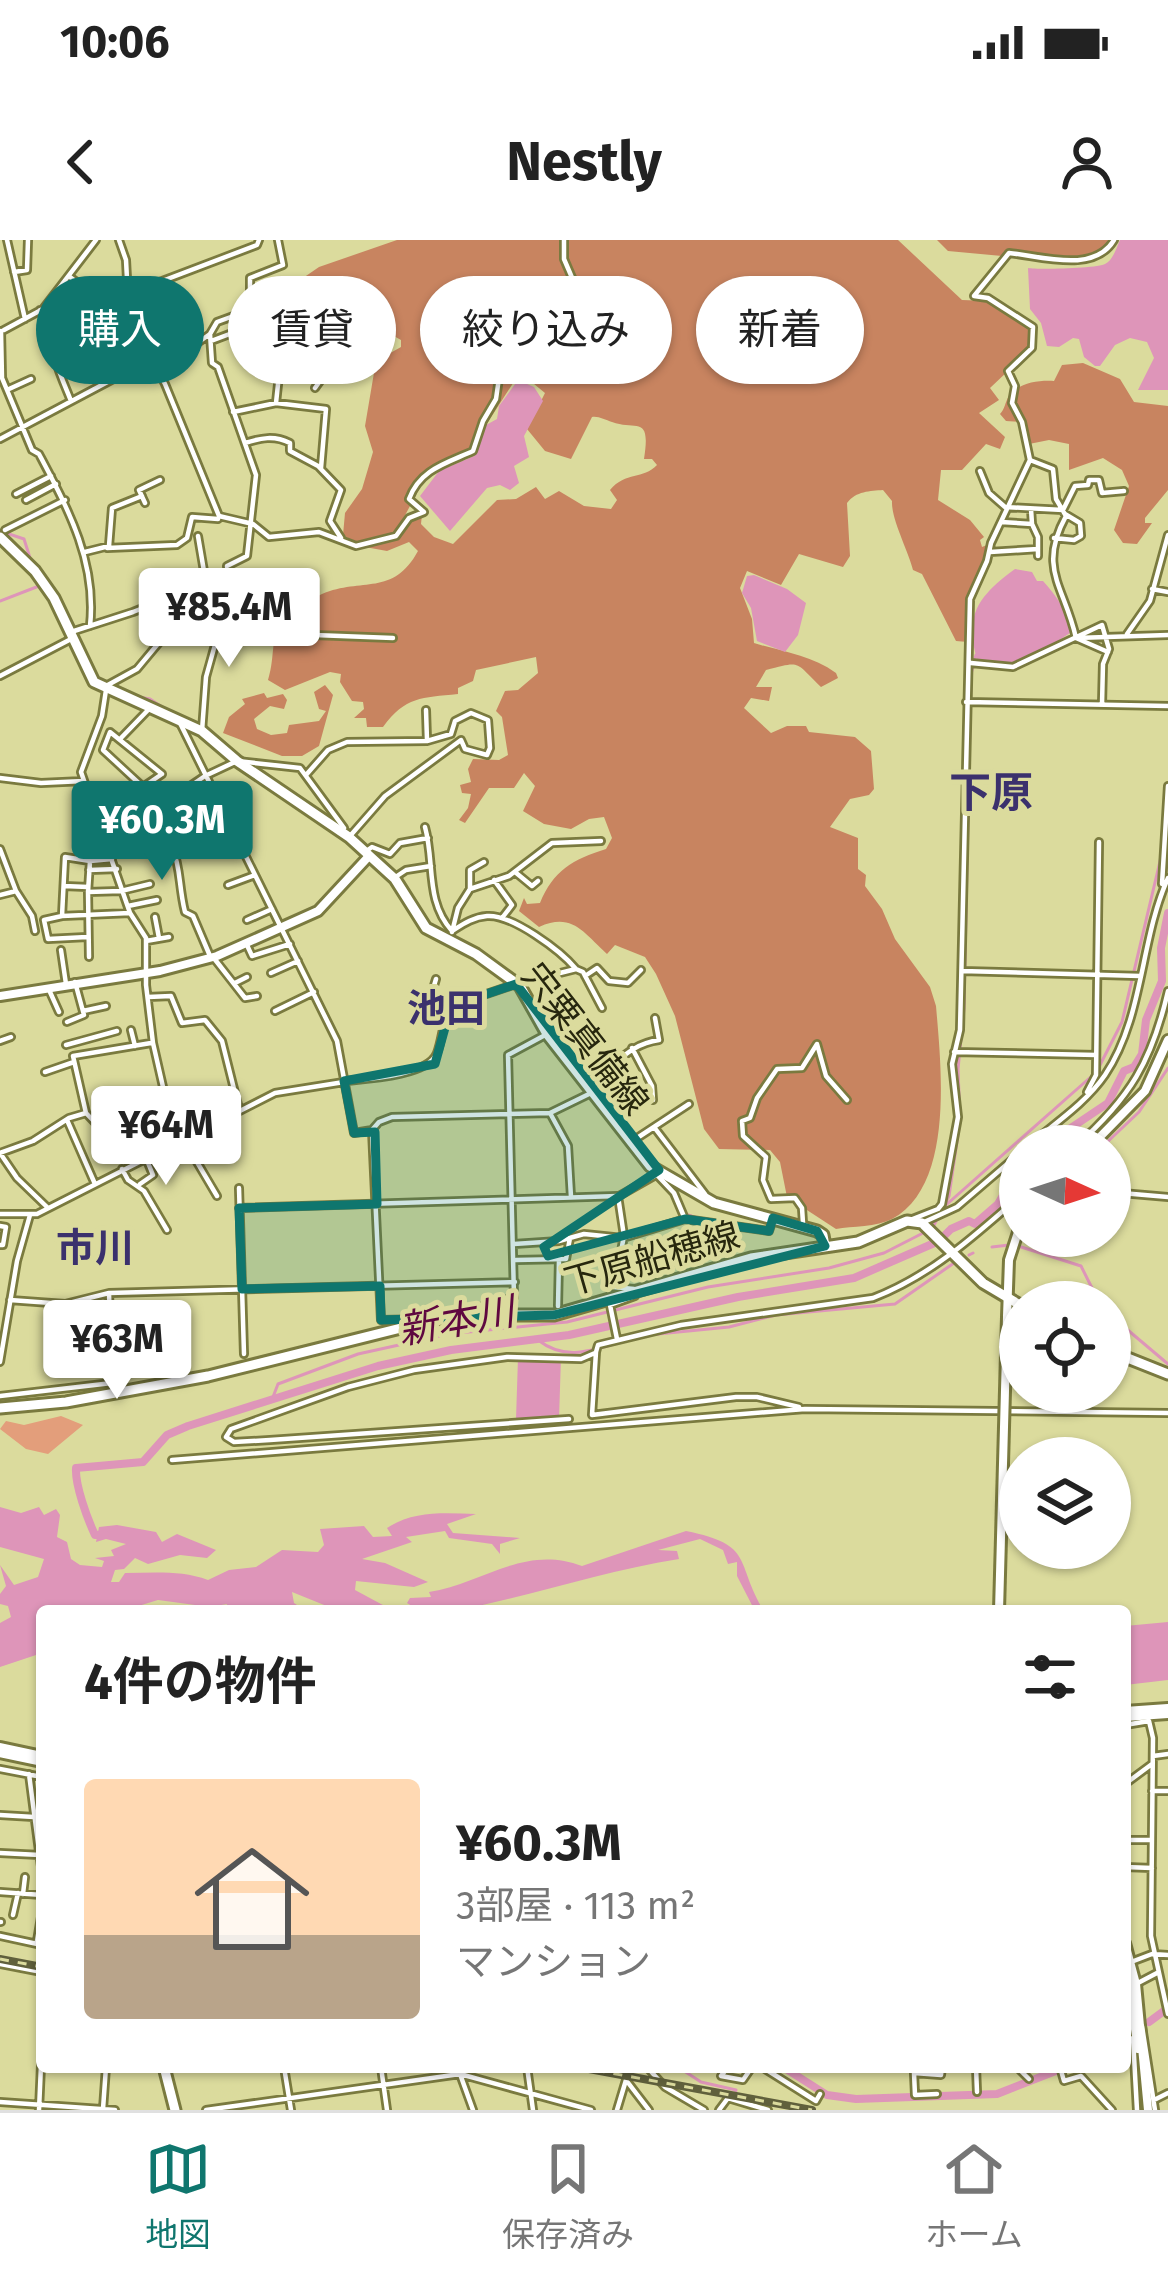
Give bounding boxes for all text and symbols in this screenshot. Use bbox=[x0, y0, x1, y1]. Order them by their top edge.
text: 10:06 bbox=[60, 15, 170, 69]
icon: back bbox=[48, 129, 114, 195]
icon: person bbox=[1054, 129, 1120, 195]
text: Nestly bbox=[506, 130, 662, 194]
chip: 購入 bbox=[36, 276, 204, 384]
chip: 賃貸 bbox=[228, 276, 396, 384]
chip: 絞り込み bbox=[420, 276, 672, 384]
chip: 新着 bbox=[696, 276, 864, 384]
pin: ¥85.4M bbox=[131, 568, 327, 670]
text: ¥85.4M bbox=[166, 584, 292, 630]
district label: 下原 bbox=[949, 768, 1033, 818]
pin: ¥60.3M bbox=[64, 781, 260, 883]
text: ¥60.3M bbox=[99, 797, 225, 843]
street label: 宍粟真備線 bbox=[512, 955, 658, 1123]
district label: 池田 bbox=[407, 986, 485, 1032]
pin: ¥64M bbox=[95, 1086, 237, 1188]
text: ¥64M bbox=[118, 1102, 214, 1148]
north arrow bbox=[999, 1125, 1131, 1257]
map controls bbox=[999, 1125, 1131, 1569]
street label: 下原船穂線 bbox=[559, 1213, 745, 1305]
district label: 市川 bbox=[56, 1225, 134, 1271]
button: locate bbox=[999, 1281, 1131, 1413]
water label: 新本川 bbox=[394, 1287, 522, 1354]
pin: ¥63M bbox=[46, 1300, 188, 1402]
text: ¥63M bbox=[70, 1316, 164, 1362]
button: layers bbox=[999, 1437, 1131, 1569]
icon: filters bbox=[1017, 1644, 1083, 1710]
text: 4件の物件 bbox=[84, 1651, 317, 1713]
text: ¥60.3M bbox=[456, 1812, 622, 1874]
icon: home bbox=[180, 1827, 324, 1971]
text: 3部屋 · 113 m² bbox=[456, 1883, 695, 1929]
text: マンション bbox=[456, 1939, 651, 1985]
tab: 地図 bbox=[145, 2136, 211, 2256]
tab: 保存済み bbox=[502, 2136, 634, 2256]
tab: ホーム bbox=[925, 2136, 1023, 2256]

